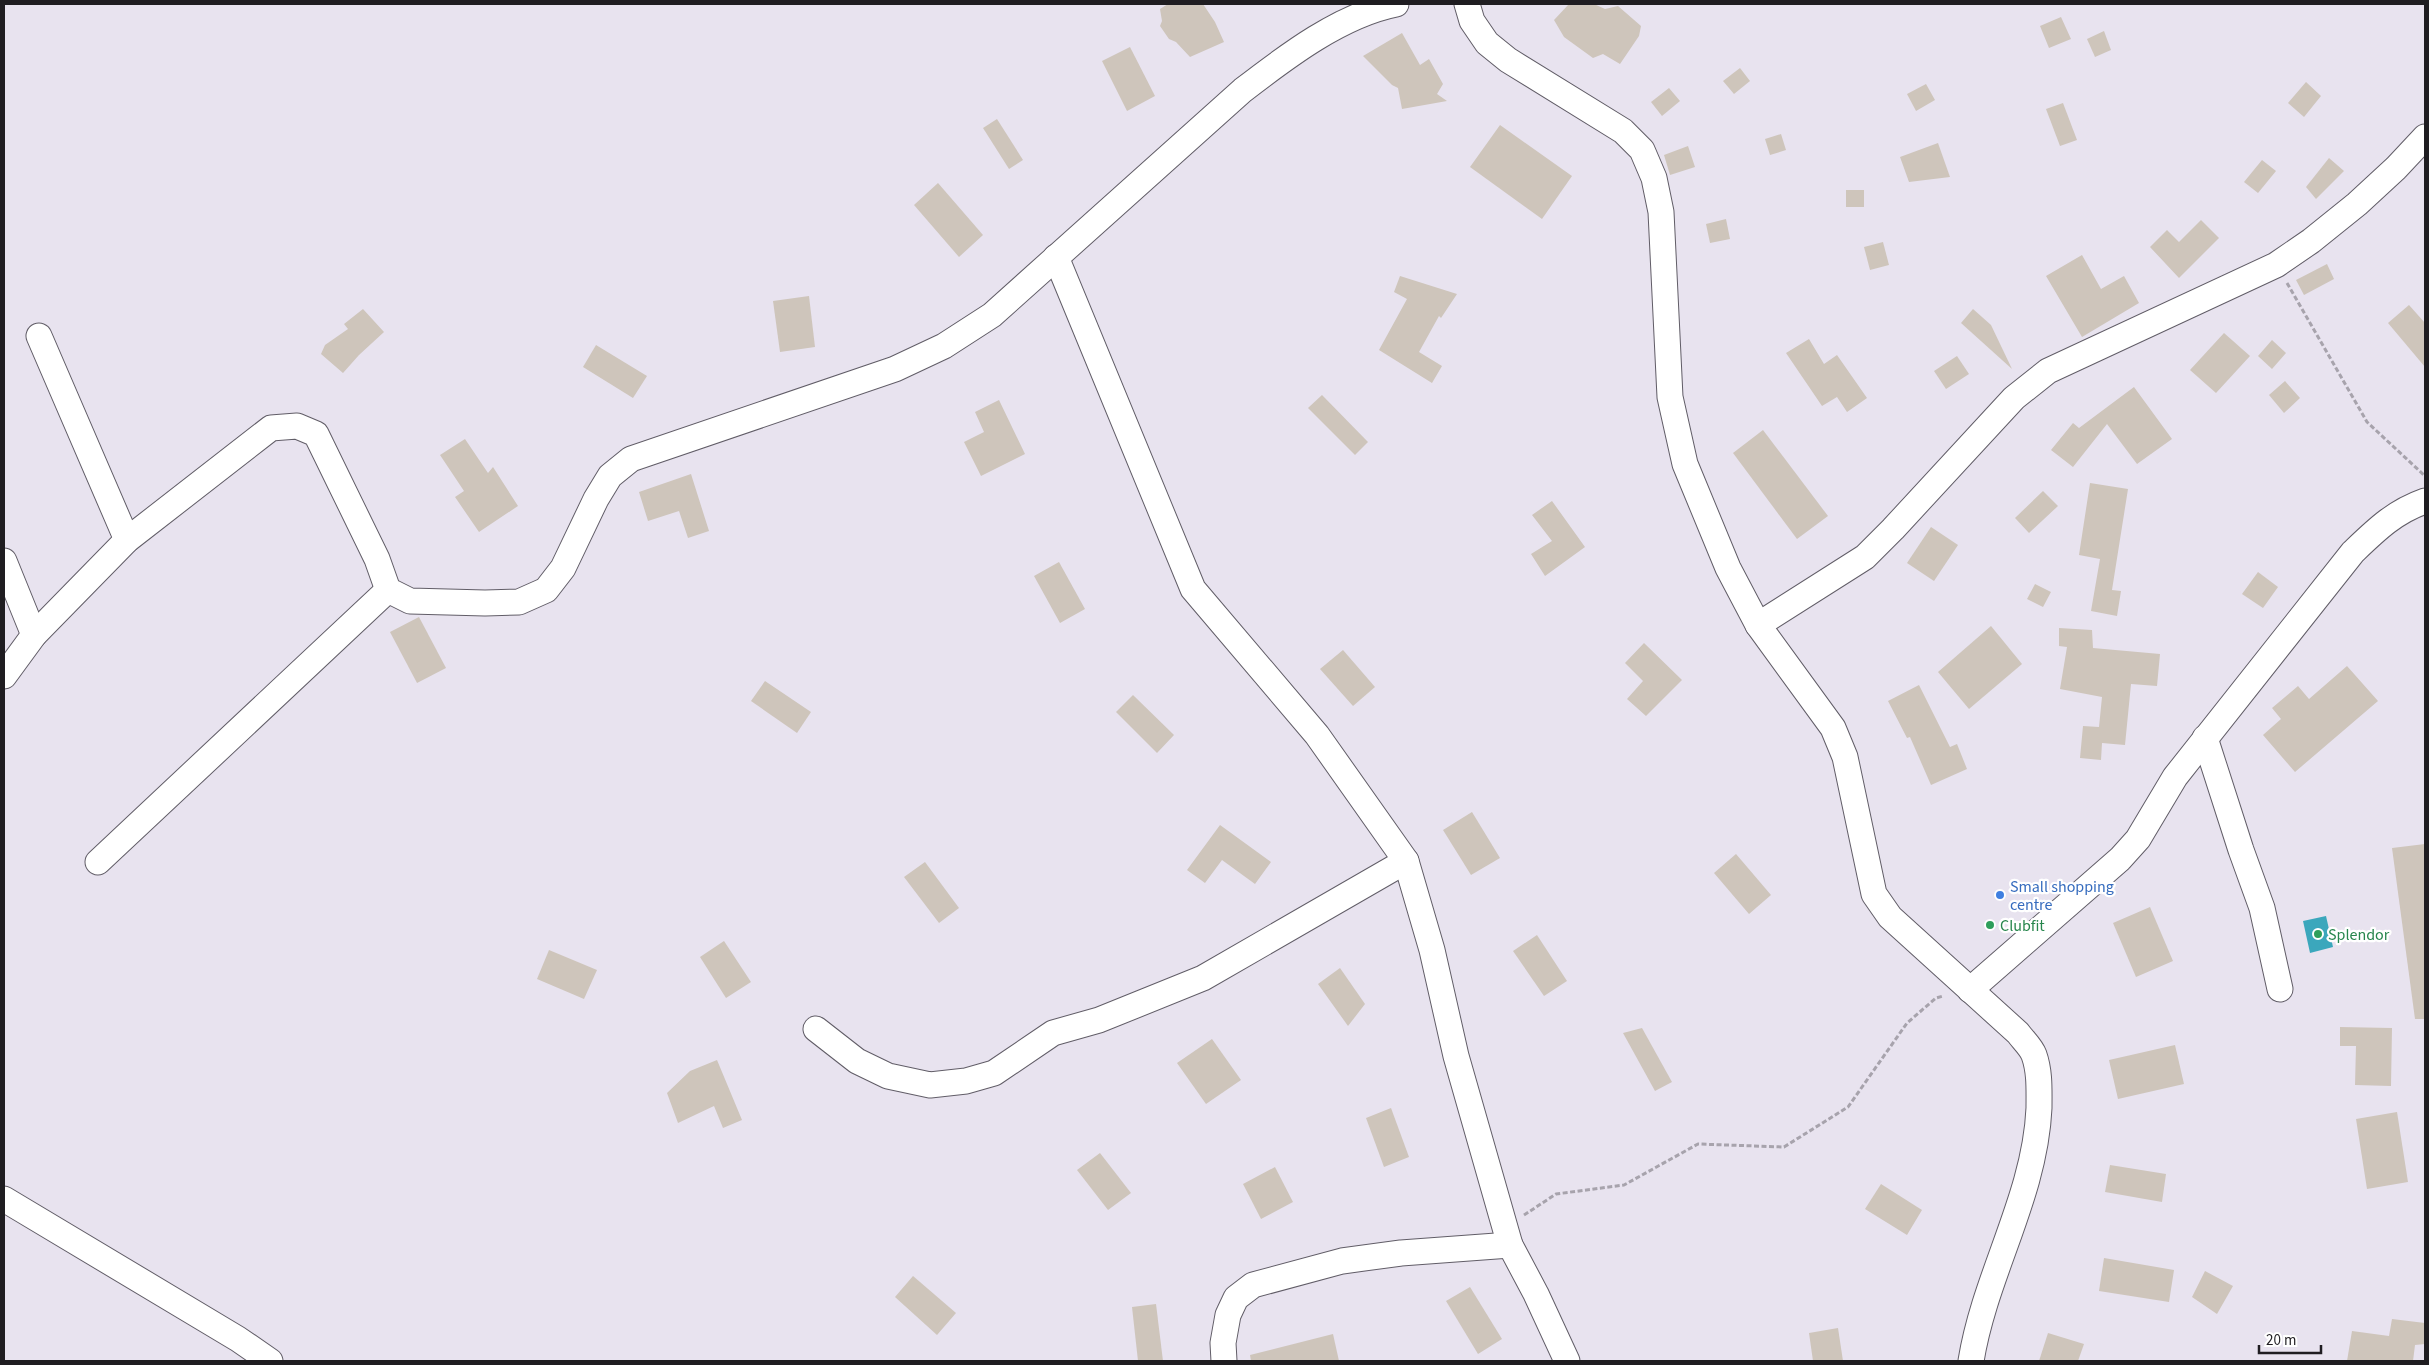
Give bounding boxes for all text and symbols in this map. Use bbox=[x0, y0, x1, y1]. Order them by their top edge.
place label: Small shopping centre bbox=[2010, 876, 2114, 916]
marker: Small shopping centre bbox=[1994, 889, 2006, 901]
place label: Clubfit bbox=[2000, 915, 2045, 937]
marker: Clubfit bbox=[1984, 919, 1996, 931]
place label: Splendor bbox=[2328, 924, 2390, 946]
marker: Splendor bbox=[2312, 928, 2324, 940]
scale bar bbox=[2259, 1322, 2322, 1354]
text: 20 m bbox=[2266, 1330, 2296, 1351]

